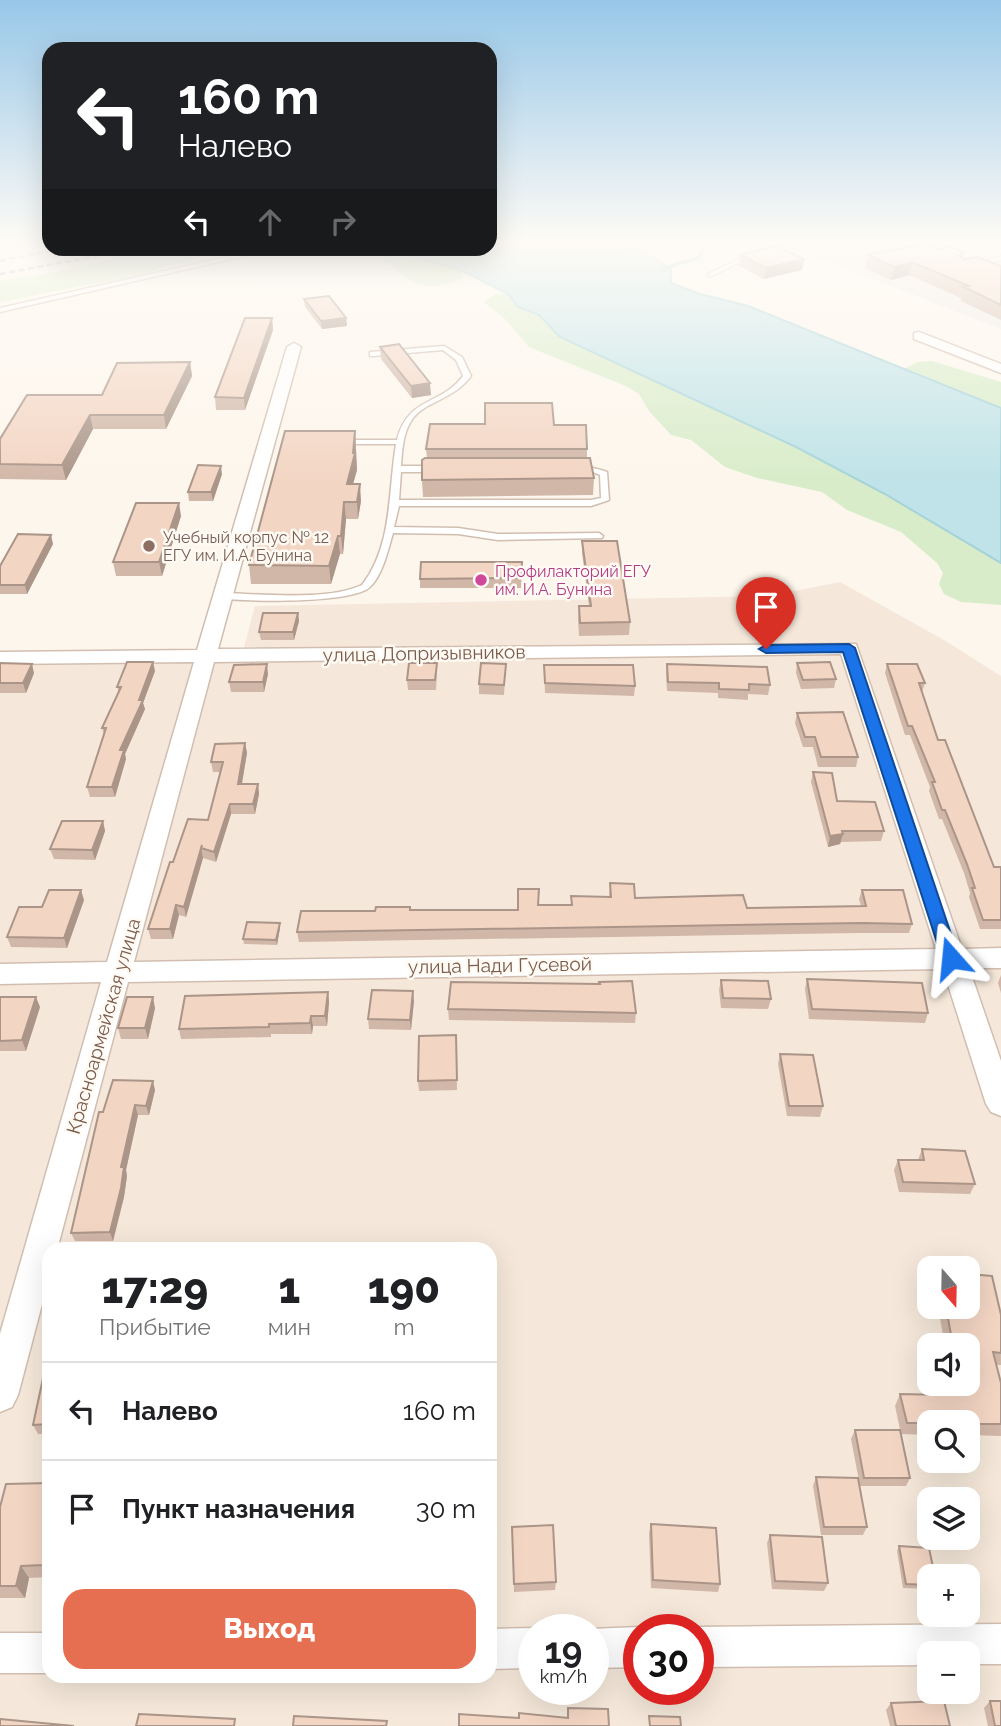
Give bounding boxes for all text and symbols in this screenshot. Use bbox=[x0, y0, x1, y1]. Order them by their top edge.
text: 160 m bbox=[178, 68, 319, 125]
icon: left bbox=[63, 70, 154, 161]
text: Налево bbox=[178, 127, 292, 164]
icon: left bbox=[178, 203, 216, 241]
icon: ahead bbox=[251, 203, 289, 241]
icon: right bbox=[324, 203, 362, 241]
place label: Учебный корпус № 12 ЕГУ им. И.А. Бунина bbox=[163, 528, 329, 565]
marker: Учебный корпус № 12 ЕГУ им. И.А. Бунина bbox=[141, 538, 157, 554]
place label: Профилакторий ЕГУ им. И.А. Бунина bbox=[495, 562, 651, 599]
marker: Профилакторий ЕГУ им. И.А. Бунина bbox=[473, 572, 489, 588]
pin bbox=[736, 577, 796, 649]
icon: arrive bbox=[747, 588, 785, 626]
street label: улица Допризывников bbox=[322, 640, 526, 666]
street label: Красноармейская улица bbox=[62, 916, 144, 1136]
position arrow bbox=[914, 921, 988, 995]
street label: улица Нади Гусевой bbox=[408, 952, 592, 978]
north arrow bbox=[917, 1256, 980, 1320]
map controls bbox=[917, 1256, 980, 1704]
text: 17:29 bbox=[102, 1264, 208, 1313]
text: 1 bbox=[278, 1264, 300, 1313]
text: 190 bbox=[368, 1264, 440, 1313]
text: Прибытие bbox=[99, 1313, 211, 1340]
text: мин bbox=[268, 1313, 311, 1340]
text: m bbox=[393, 1313, 415, 1340]
button: sound bbox=[917, 1333, 980, 1396]
icon: left bbox=[63, 1392, 101, 1430]
text: Налево bbox=[122, 1396, 218, 1426]
text: 160 m bbox=[403, 1396, 476, 1426]
button: search bbox=[917, 1410, 980, 1473]
button: layers bbox=[917, 1487, 980, 1550]
icon: arrive bbox=[63, 1490, 101, 1528]
text: Пункт назначения bbox=[122, 1494, 355, 1524]
text: 30 m bbox=[416, 1494, 476, 1524]
button: + bbox=[917, 1564, 980, 1627]
button: Выход bbox=[63, 1589, 476, 1669]
speed limit sign: 30 bbox=[623, 1614, 714, 1705]
text: 19 bbox=[545, 1630, 582, 1671]
button: − bbox=[917, 1641, 980, 1704]
text: km/h bbox=[540, 1666, 587, 1687]

